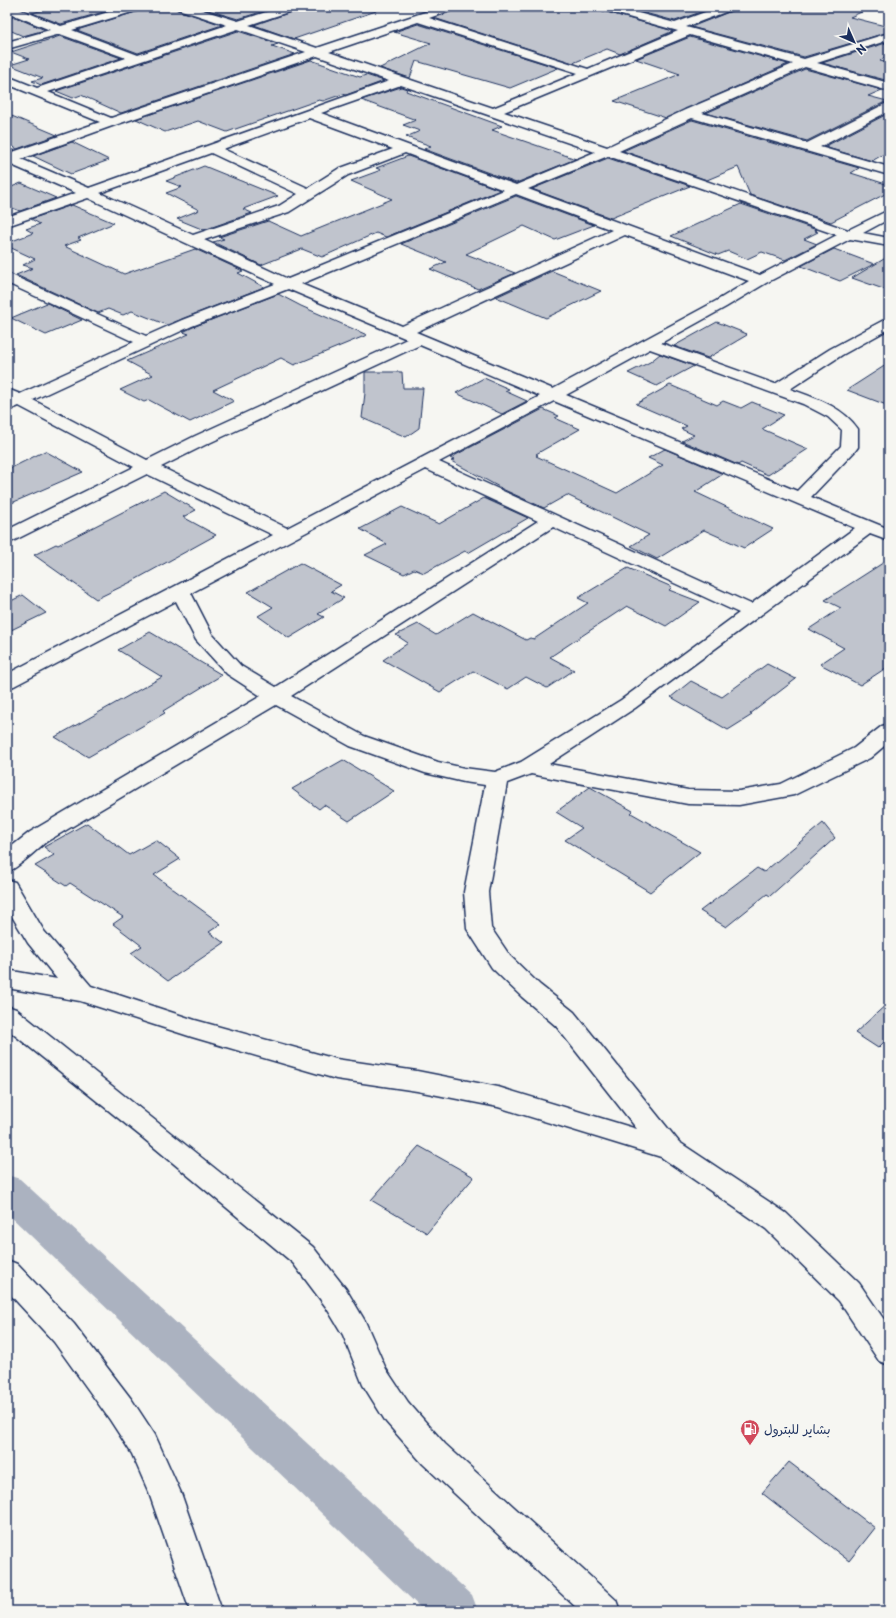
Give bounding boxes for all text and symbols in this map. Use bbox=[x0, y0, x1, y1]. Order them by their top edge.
north arrow bbox=[834, 22, 874, 62]
text: N bbox=[852, 40, 871, 59]
fuel station icon: بشاير للبترول bbox=[739, 1418, 761, 1446]
place label: بشاير للبترول bbox=[764, 1419, 830, 1438]

